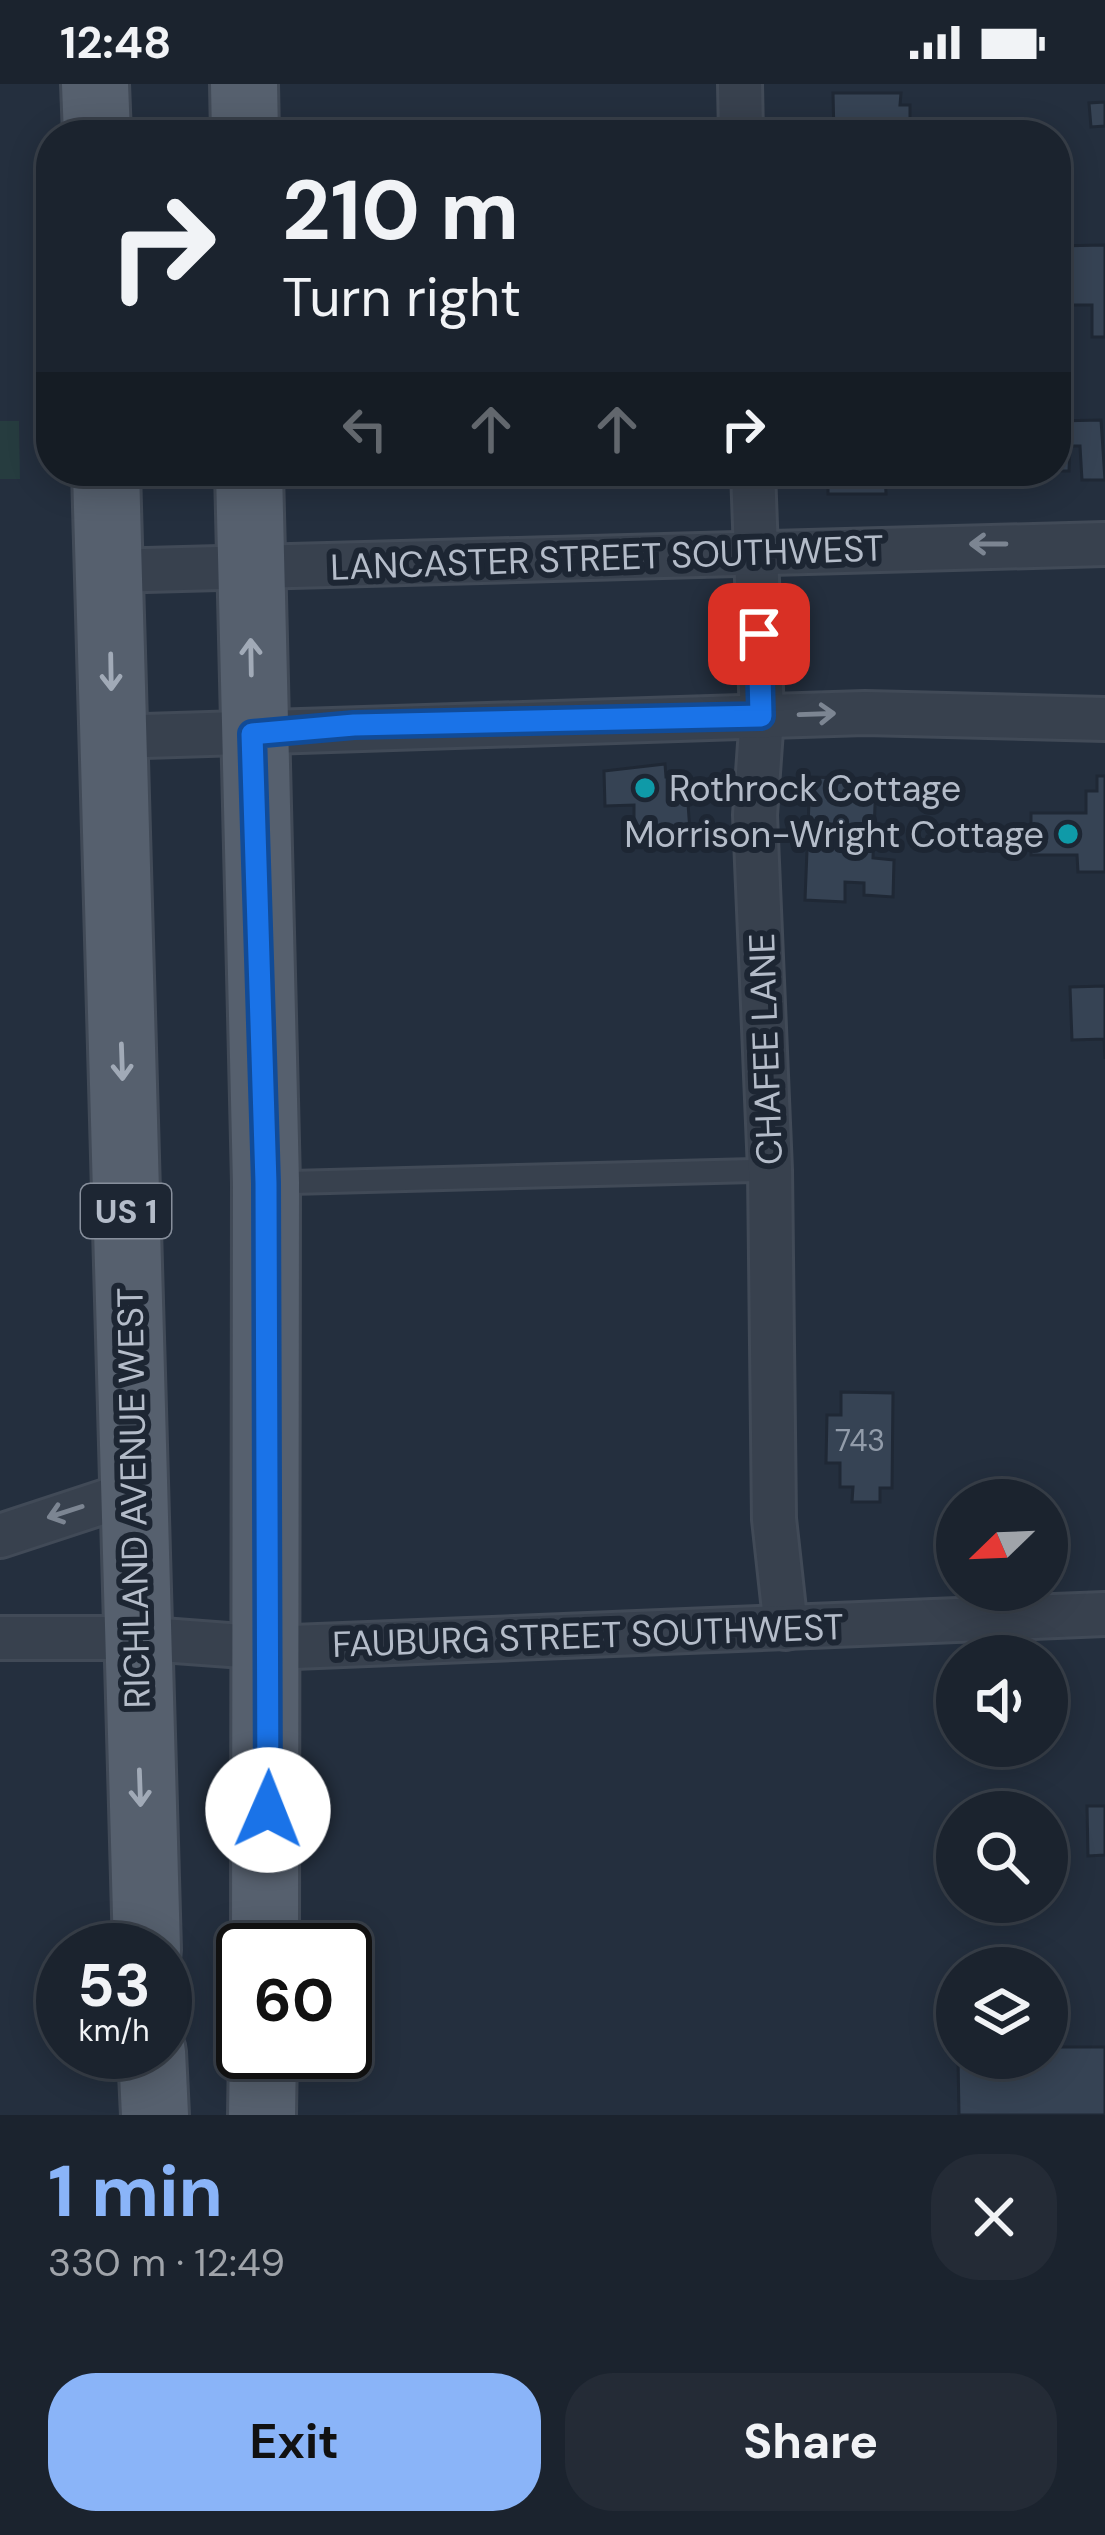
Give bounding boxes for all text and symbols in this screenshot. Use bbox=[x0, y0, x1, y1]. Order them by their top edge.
text: 12:48 bbox=[60, 13, 172, 72]
text: 210 m bbox=[282, 156, 519, 265]
icon: right bbox=[84, 168, 240, 324]
text: Turn right bbox=[282, 262, 521, 333]
icon: left bbox=[332, 396, 398, 462]
icon: ahead bbox=[458, 396, 524, 462]
icon: ahead bbox=[584, 396, 650, 462]
icon: right bbox=[710, 396, 776, 462]
street label: LANCASTER STREET SOUTHWEST bbox=[330, 524, 884, 591]
one-way arrow bbox=[969, 533, 1008, 555]
pin bbox=[708, 583, 810, 685]
icon: arrive bbox=[726, 601, 792, 667]
one-way arrow bbox=[240, 638, 262, 677]
one-way arrow bbox=[100, 652, 123, 691]
one-way arrow bbox=[797, 702, 836, 725]
place label: Rothrock Cottage bbox=[669, 765, 961, 812]
marker: Rothrock Cottage bbox=[632, 775, 658, 801]
place label: Morrison-Wright Cottage bbox=[624, 811, 1044, 858]
marker: Morrison-Wright Cottage bbox=[1055, 821, 1081, 847]
street label: CHAFEE LANE bbox=[738, 932, 793, 1166]
one-way arrow bbox=[111, 1042, 134, 1081]
road number: US 1 bbox=[81, 1184, 171, 1238]
street label: RICHLAND AVENUE WEST bbox=[106, 1287, 161, 1709]
house number: 743 bbox=[835, 1421, 885, 1460]
north arrow bbox=[936, 1479, 1068, 1611]
map controls bbox=[936, 1479, 1068, 2079]
one-way arrow bbox=[47, 1502, 85, 1524]
street label: FAUBURG STREET SOUTHWEST bbox=[332, 1603, 845, 1668]
button: sound bbox=[936, 1635, 1068, 1767]
position arrow bbox=[205, 1747, 331, 1873]
one-way arrow bbox=[129, 1768, 152, 1807]
button: search bbox=[936, 1791, 1068, 1923]
speed limit sign: 60 bbox=[216, 1923, 372, 2079]
text: 53 bbox=[77, 1946, 151, 2025]
button: layers bbox=[936, 1947, 1068, 2079]
text: km/h bbox=[79, 2011, 149, 2050]
text: 1 min bbox=[48, 2145, 223, 2238]
button: close bbox=[931, 2154, 1057, 2280]
text: 330 m · 12:49 bbox=[48, 2237, 285, 2288]
button: Exit bbox=[48, 2373, 541, 2511]
button: Share bbox=[565, 2373, 1057, 2511]

